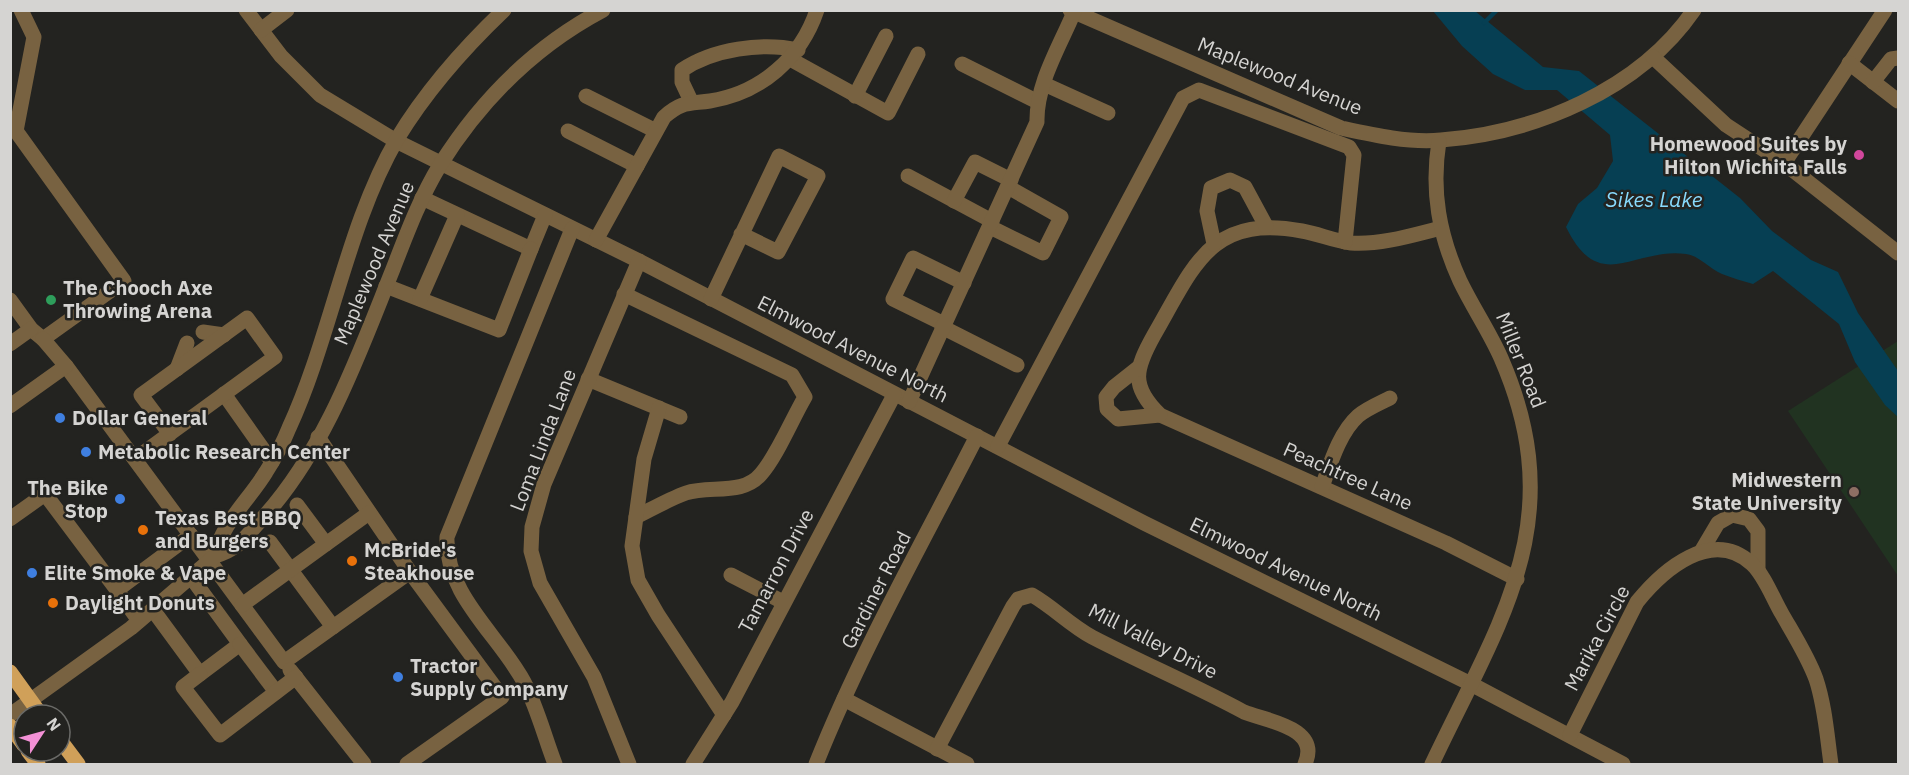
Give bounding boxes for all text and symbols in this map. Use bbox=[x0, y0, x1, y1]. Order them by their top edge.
street label: Maplewood Avenue bbox=[1194, 30, 1367, 121]
place label: Homewood Suites by Hilton Wichita Falls bbox=[1650, 130, 1847, 180]
marker: Homewood Suites by Hilton Wichita Falls bbox=[1852, 148, 1866, 162]
street label: Maplewood Avenue bbox=[327, 177, 420, 349]
water label: Sikes Lake bbox=[1605, 185, 1703, 213]
place label: The Chooch Axe Throwing Arena bbox=[63, 274, 213, 324]
street label: Elmwood Avenue North bbox=[753, 289, 953, 409]
marker: The Chooch Axe Throwing Arena bbox=[44, 293, 58, 307]
street label: Miller Road bbox=[1490, 308, 1553, 412]
street label: Loma Linda Lane bbox=[503, 365, 582, 515]
place label: Dollar General bbox=[72, 404, 207, 431]
marker: Dollar General bbox=[53, 411, 67, 425]
street label: Peachtree Lane bbox=[1279, 435, 1417, 516]
place label: Metabolic Research Center bbox=[98, 438, 350, 465]
marker: Metabolic Research Center bbox=[79, 445, 93, 459]
place label: Midwestern State University bbox=[1692, 466, 1842, 516]
place label: The Bike Stop bbox=[27, 474, 108, 524]
marker: Midwestern State University bbox=[1847, 485, 1861, 499]
marker: The Bike Stop bbox=[113, 492, 127, 506]
place label: Texas Best BBQ and Burgers bbox=[155, 504, 302, 554]
street label: Tamarron Drive bbox=[731, 504, 820, 638]
street label: Elmwood Avenue North bbox=[1185, 510, 1387, 627]
marker: Texas Best BBQ and Burgers bbox=[136, 523, 150, 537]
street label: Gardiner Road bbox=[834, 526, 917, 653]
place label: McBride's Steakhouse bbox=[364, 536, 475, 586]
marker: McBride's Steakhouse bbox=[345, 554, 359, 568]
place label: Elite Smoke & Vape bbox=[44, 559, 226, 586]
marker: Elite Smoke & Vape bbox=[25, 566, 39, 580]
street label: Marika Circle bbox=[1557, 580, 1636, 695]
place label: Daylight Donuts bbox=[65, 589, 215, 616]
marker: Daylight Donuts bbox=[46, 596, 60, 610]
street label: Mill Valley Drive bbox=[1084, 596, 1223, 685]
place label: Tractor Supply Company bbox=[410, 652, 569, 702]
marker: Tractor Supply Company bbox=[391, 670, 405, 684]
north arrow bbox=[12, 703, 72, 763]
text: N bbox=[43, 714, 66, 735]

